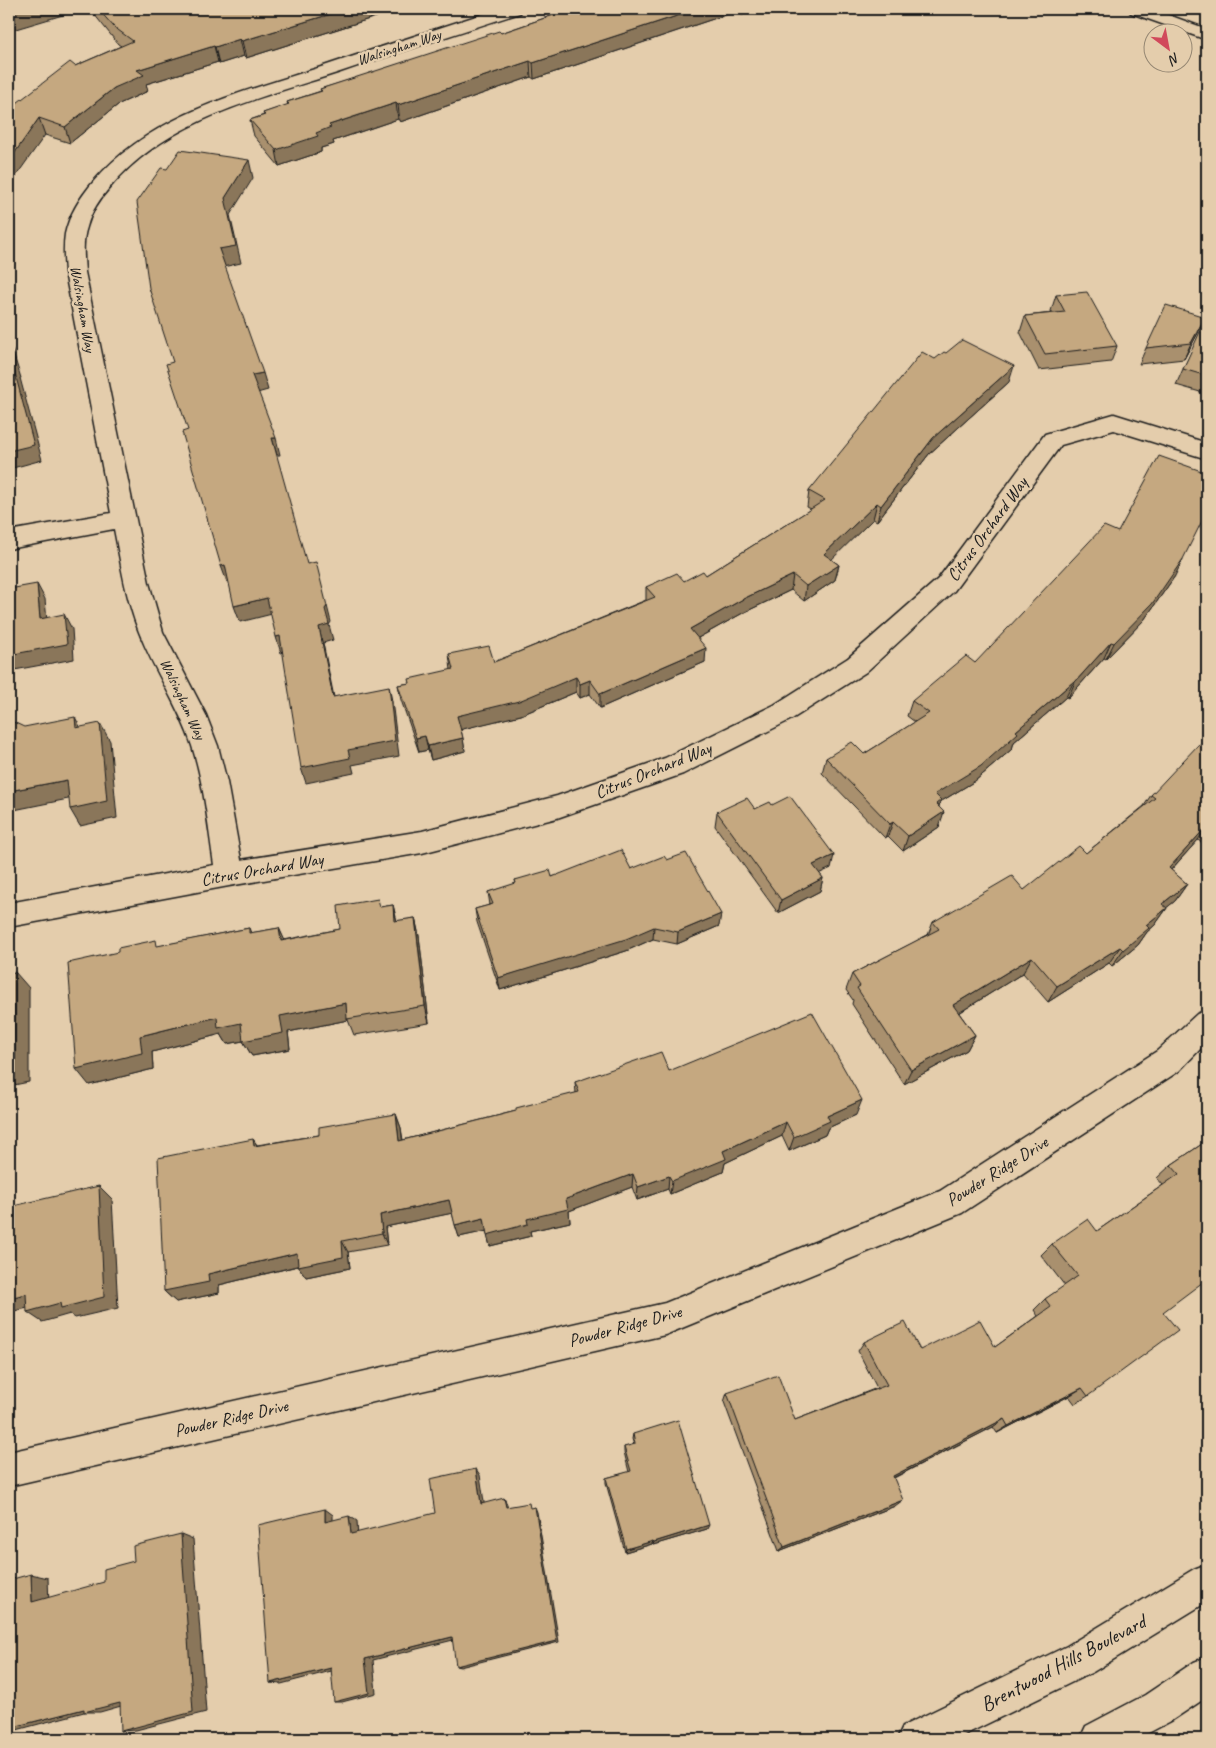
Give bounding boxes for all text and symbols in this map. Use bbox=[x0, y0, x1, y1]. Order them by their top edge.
north arrow bbox=[1144, 22, 1194, 72]
street label: Walsingham Way bbox=[355, 24, 445, 70]
text: N bbox=[1164, 49, 1183, 69]
street label: Walsingham Way bbox=[66, 265, 100, 355]
street label: Citrus Orchard Way bbox=[942, 471, 1033, 585]
street label: Walsingham Way bbox=[156, 656, 210, 744]
street label: Citrus Orchard Way bbox=[592, 736, 716, 803]
street label: Citrus Orchard Way bbox=[199, 847, 327, 891]
street label: Powder Ridge Drive bbox=[942, 1130, 1053, 1211]
street label: Powder Ridge Drive bbox=[566, 1300, 685, 1352]
street label: Powder Ridge Drive bbox=[172, 1394, 291, 1442]
street label: Brentwood Hills Boulevard bbox=[976, 1607, 1153, 1718]

